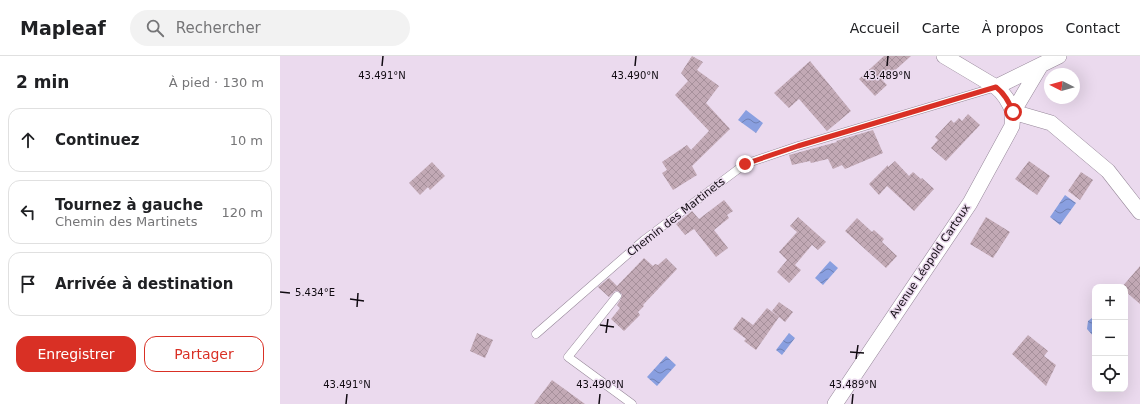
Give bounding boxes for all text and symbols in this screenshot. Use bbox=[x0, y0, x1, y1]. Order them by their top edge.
search box bbox=[130, 10, 410, 46]
text: Mapleaf bbox=[20, 17, 106, 39]
icon: search bbox=[144, 17, 166, 39]
text: Rechercher bbox=[176, 19, 261, 37]
text: Accueil bbox=[850, 20, 900, 36]
text: Carte bbox=[922, 20, 960, 36]
text: À propos bbox=[982, 20, 1044, 36]
text: Contact bbox=[1066, 20, 1120, 36]
north arrow bbox=[1044, 68, 1080, 104]
text: 43.491°N bbox=[358, 70, 406, 81]
text: 43.490°N bbox=[611, 70, 659, 81]
text: 43.489°N bbox=[863, 70, 911, 81]
text: 2 min bbox=[16, 72, 69, 92]
text: À pied · 130 m bbox=[169, 75, 264, 90]
route start bbox=[1004, 103, 1022, 121]
icon: ahead bbox=[17, 129, 39, 151]
text: Continuez bbox=[55, 131, 140, 149]
text: 10 m bbox=[230, 133, 263, 148]
route end bbox=[736, 155, 754, 173]
street label: Chemin des Martinets bbox=[625, 175, 728, 259]
text: Tournez à gauche bbox=[55, 196, 203, 214]
icon: left bbox=[17, 201, 39, 223]
street label: Avenue Léopold Cartoux bbox=[887, 201, 973, 320]
text: 120 m bbox=[221, 205, 263, 220]
text: Chemin des Martinets bbox=[55, 214, 197, 229]
icon: arrive bbox=[17, 273, 39, 295]
text: Arrivée à destination bbox=[55, 275, 233, 293]
map controls bbox=[1092, 284, 1128, 392]
button: + bbox=[1092, 284, 1128, 320]
text: 5.434°E bbox=[295, 287, 335, 298]
button: − bbox=[1092, 320, 1128, 356]
button: Enregistrer bbox=[16, 336, 136, 372]
button: Partager bbox=[144, 336, 264, 372]
button: locate bbox=[1092, 356, 1128, 392]
text: 43.491°N bbox=[323, 379, 371, 390]
text: 43.490°N bbox=[576, 379, 624, 390]
text: 43.489°N bbox=[829, 379, 877, 390]

